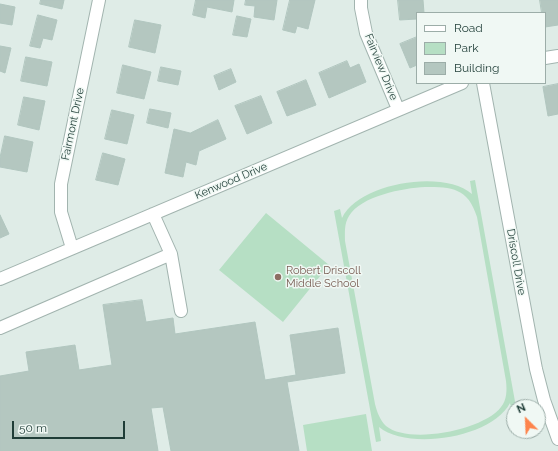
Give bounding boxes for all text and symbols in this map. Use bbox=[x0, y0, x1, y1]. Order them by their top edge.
legend bbox=[416, 12, 546, 84]
text: Road bbox=[454, 21, 483, 35]
street label: Fairview Drive bbox=[362, 32, 400, 102]
text: Park bbox=[454, 41, 479, 55]
text: Building bbox=[454, 61, 500, 75]
street label: Fairmont Drive bbox=[59, 87, 87, 161]
street label: Kenwood Drive bbox=[193, 160, 269, 202]
street label: Driscoll Drive bbox=[504, 228, 528, 296]
place label: Robert Driscoll Middle School bbox=[286, 264, 361, 290]
marker: Robert Driscoll Middle School bbox=[273, 272, 283, 282]
north arrow bbox=[506, 399, 546, 439]
text: N bbox=[515, 401, 528, 416]
scale bar bbox=[14, 413, 127, 439]
text: 50 m bbox=[19, 421, 47, 435]

